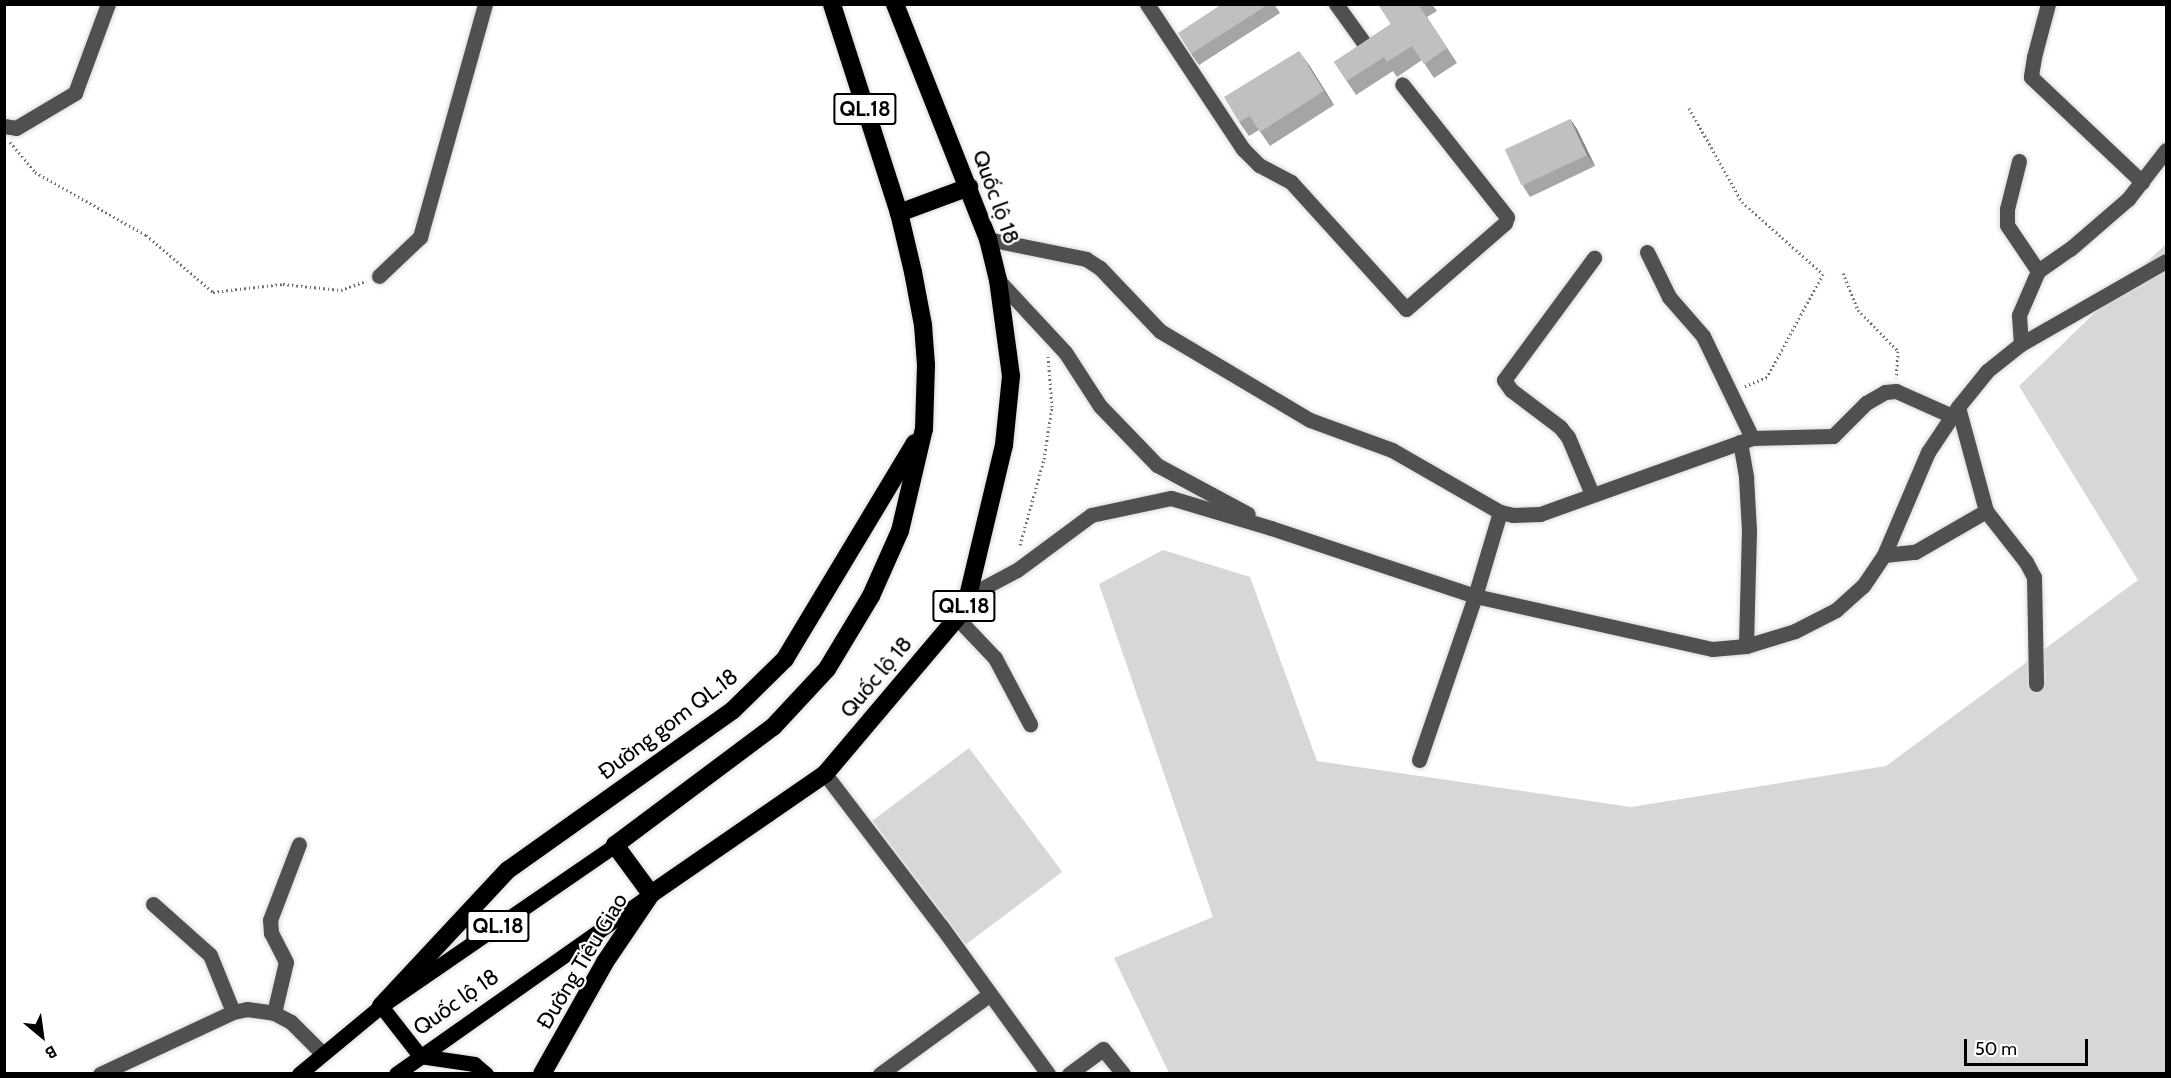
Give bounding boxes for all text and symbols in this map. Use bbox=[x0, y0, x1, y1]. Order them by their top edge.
road number: QL.18 bbox=[832, 91, 898, 127]
street label: Quốc lộ 18 bbox=[967, 146, 1025, 248]
road number: QL.18 bbox=[931, 588, 997, 624]
street label: Quốc lộ 18 bbox=[834, 631, 918, 723]
street label: Đường gom QL.18 bbox=[593, 663, 743, 785]
street label: Đường Tiêu Giao bbox=[531, 888, 633, 1034]
road number: QL.18 bbox=[465, 908, 531, 944]
street label: Quốc lộ 18 bbox=[408, 963, 504, 1041]
north arrow bbox=[12, 1006, 72, 1066]
scale bar bbox=[1967, 1027, 2092, 1065]
text: 50 m bbox=[1975, 1038, 2017, 1060]
text: B bbox=[42, 1041, 60, 1063]

